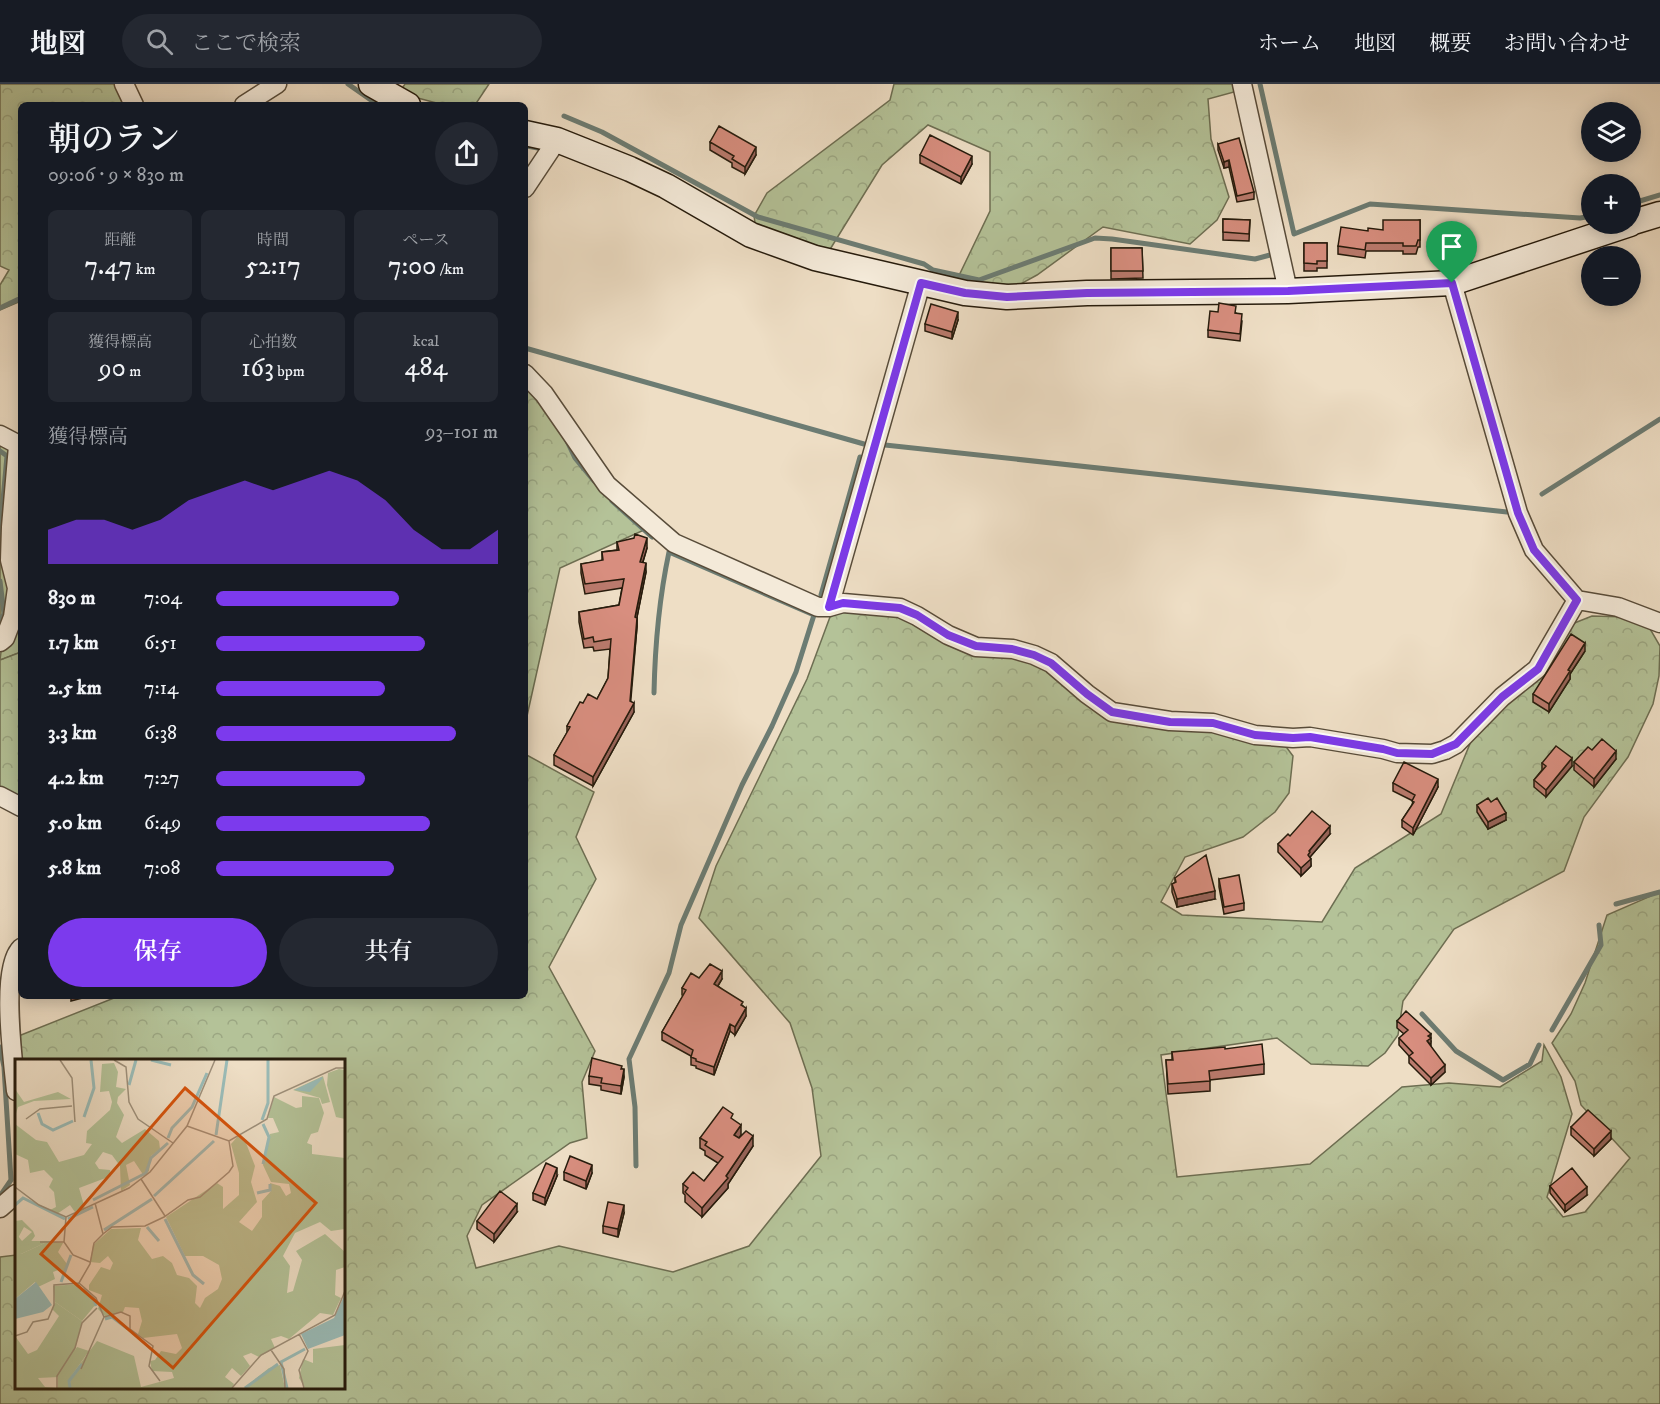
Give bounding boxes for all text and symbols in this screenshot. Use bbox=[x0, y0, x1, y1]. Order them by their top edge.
search box bbox=[122, 14, 542, 68]
icon: search bbox=[143, 25, 176, 58]
text: 地図 bbox=[30, 27, 86, 62]
text: ここで検索 bbox=[191, 30, 301, 57]
text: ホーム bbox=[1258, 31, 1321, 57]
text: 地図 bbox=[1354, 31, 1396, 57]
text: 概要 bbox=[1429, 31, 1471, 57]
text: お問い合わせ bbox=[1504, 31, 1630, 57]
map controls bbox=[1581, 102, 1641, 306]
button: layers bbox=[1581, 102, 1641, 162]
text: 朝のラン bbox=[48, 120, 180, 161]
button: share bbox=[435, 122, 498, 185]
text: 09:06 · 9 × 830 m bbox=[48, 163, 184, 188]
button: + bbox=[1581, 174, 1641, 234]
pin bbox=[1426, 221, 1477, 283]
text: 距離 bbox=[104, 230, 136, 250]
text: 時間 bbox=[257, 230, 289, 250]
text: ペース bbox=[402, 230, 450, 250]
icon: arrive bbox=[1435, 230, 1468, 263]
button: − bbox=[1581, 246, 1641, 306]
text: 7.47 bbox=[84, 250, 132, 283]
text: 52:17 bbox=[245, 250, 301, 283]
text: 7:00 bbox=[388, 250, 436, 283]
text: km bbox=[132, 259, 156, 279]
text: /km bbox=[436, 259, 464, 279]
text: kcal bbox=[413, 331, 439, 351]
text: 獲得標高 bbox=[88, 332, 152, 352]
text: 心拍数 bbox=[249, 332, 297, 352]
text: 484 bbox=[405, 351, 447, 384]
text: 90 bbox=[99, 352, 126, 385]
text: 163 bbox=[241, 352, 274, 385]
text: m bbox=[126, 361, 141, 381]
text: bpm bbox=[274, 361, 305, 381]
text: 93–101 m bbox=[425, 420, 498, 445]
text: 獲得標高 bbox=[48, 425, 128, 450]
text: 830 m bbox=[48, 586, 96, 611]
text: 7:04 bbox=[144, 586, 182, 611]
text: 1.7 km bbox=[48, 631, 99, 656]
text: 6:51 bbox=[144, 631, 177, 656]
text: 2.5 km bbox=[48, 676, 102, 701]
text: 7:14 bbox=[144, 676, 179, 701]
text: 3.3 km bbox=[48, 721, 97, 746]
text: 6:38 bbox=[144, 721, 177, 746]
text: 4.2 km bbox=[48, 766, 104, 791]
text: 7:27 bbox=[144, 766, 180, 791]
text: 5.0 km bbox=[48, 811, 102, 836]
text: 6:49 bbox=[144, 811, 181, 836]
text: 5.8 km bbox=[48, 856, 101, 881]
text: 7:08 bbox=[144, 856, 181, 881]
button: 保存 bbox=[48, 918, 267, 987]
button: 共有 bbox=[279, 918, 498, 987]
inset map bbox=[15, 1059, 345, 1389]

